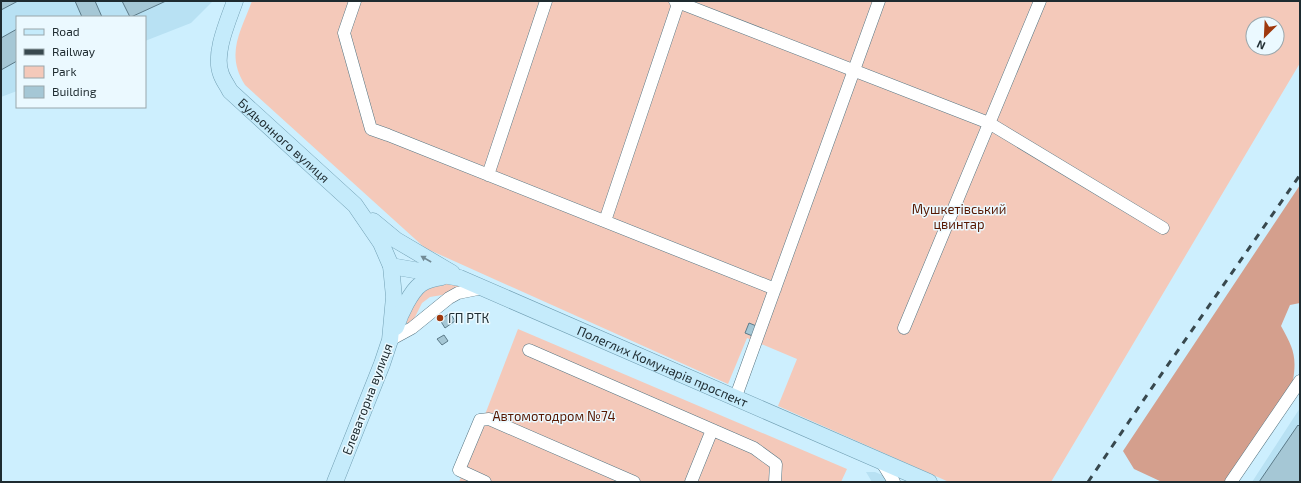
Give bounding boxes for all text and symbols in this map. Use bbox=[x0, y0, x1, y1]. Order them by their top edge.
legend bbox=[16, 16, 146, 108]
north arrow bbox=[1245, 16, 1285, 56]
text: Road bbox=[52, 24, 80, 38]
text: N bbox=[1254, 38, 1267, 53]
text: Railway bbox=[52, 44, 96, 58]
text: Park bbox=[52, 64, 77, 78]
text: Building bbox=[52, 84, 97, 98]
street label: Будьонного вулиця bbox=[235, 95, 333, 186]
park label: Мушкетівський цвинтар bbox=[912, 201, 1006, 232]
one-way arrow bbox=[420, 255, 432, 262]
place label: ГП РТК bbox=[448, 310, 490, 326]
marker: ГП РТК bbox=[435, 313, 445, 323]
street label: Полеглих Комунарів проспект bbox=[575, 322, 751, 411]
street label: Елеваторна вулиця bbox=[338, 341, 396, 457]
park label: Автомотодром №74 bbox=[492, 408, 616, 424]

